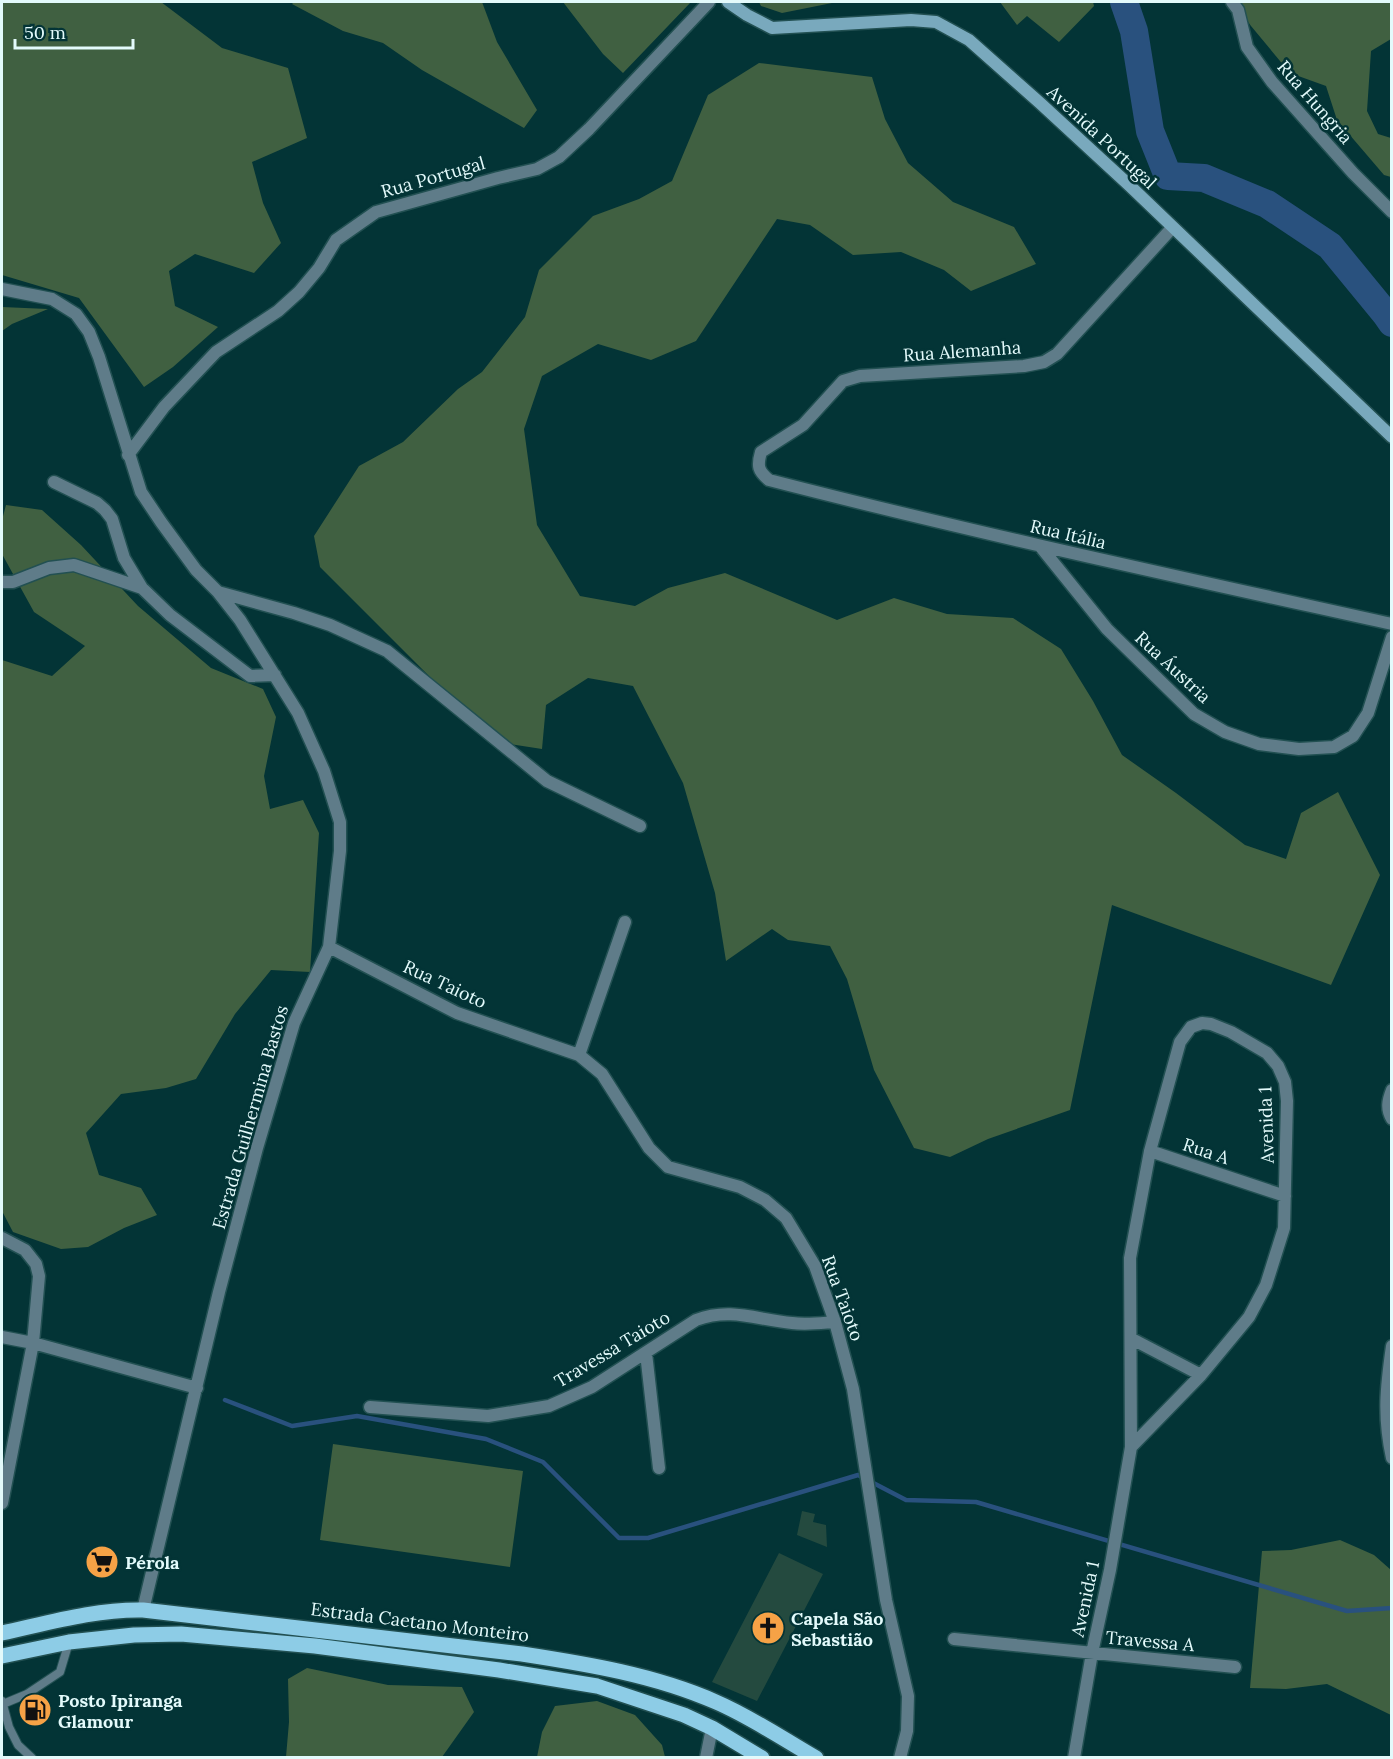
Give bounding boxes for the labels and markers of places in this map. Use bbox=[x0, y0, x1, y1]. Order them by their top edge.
supermarket icon: Pérola bbox=[84, 1544, 120, 1580]
place label: Pérola bbox=[125, 1551, 180, 1574]
place label: Capela São Sebastião bbox=[791, 1607, 883, 1651]
church icon: Capela São Sebastião bbox=[750, 1610, 786, 1646]
place label: Posto Ipiranga Glamour bbox=[58, 1689, 183, 1733]
fuel station icon: Posto Ipiranga Glamour bbox=[17, 1692, 53, 1728]

